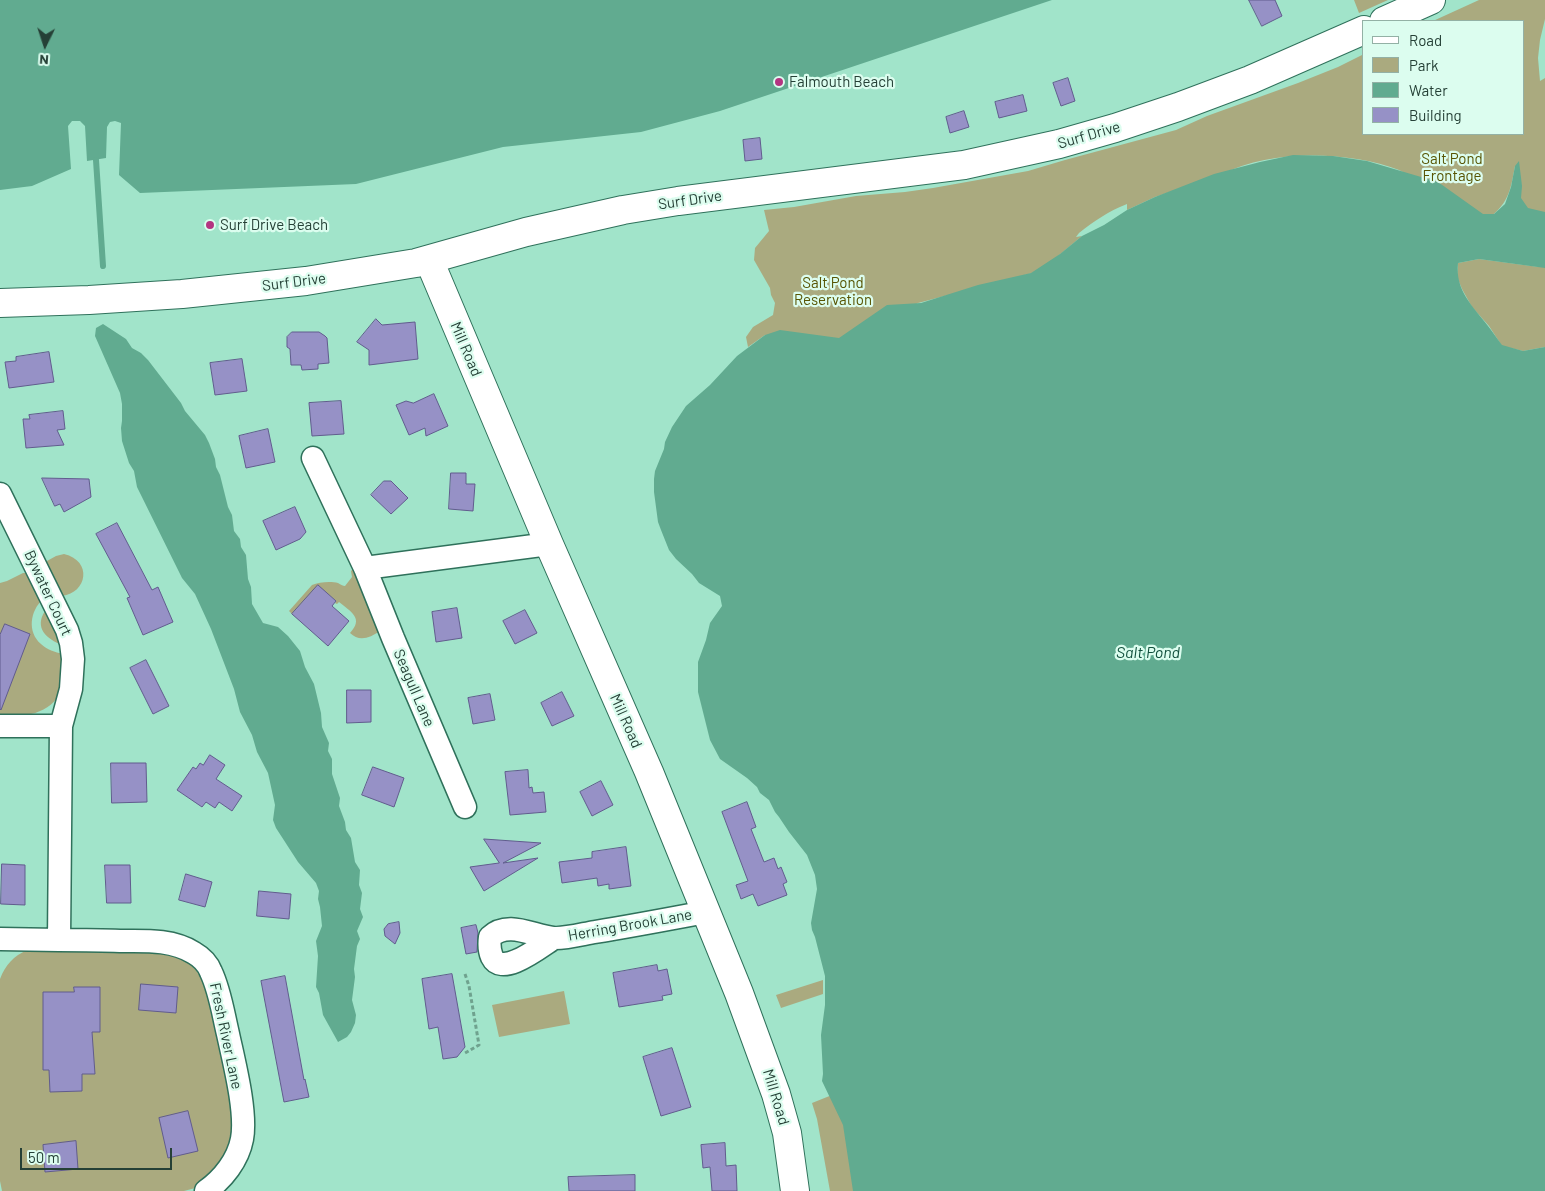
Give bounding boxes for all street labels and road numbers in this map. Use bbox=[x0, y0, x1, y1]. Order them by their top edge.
street label: Surf Drive bbox=[1056, 117, 1122, 153]
street label: Surf Drive bbox=[657, 187, 723, 213]
street label: Surf Drive bbox=[261, 269, 327, 295]
street label: Mill Road bbox=[446, 319, 486, 379]
street label: Bywater Court bbox=[20, 547, 76, 639]
street label: Seagull Lane bbox=[390, 647, 438, 729]
street label: Mill Road bbox=[606, 691, 646, 751]
street label: Herring Brook Lane bbox=[567, 905, 693, 945]
street label: Fresh River Lane bbox=[206, 981, 246, 1091]
street label: Mill Road bbox=[759, 1067, 793, 1127]

